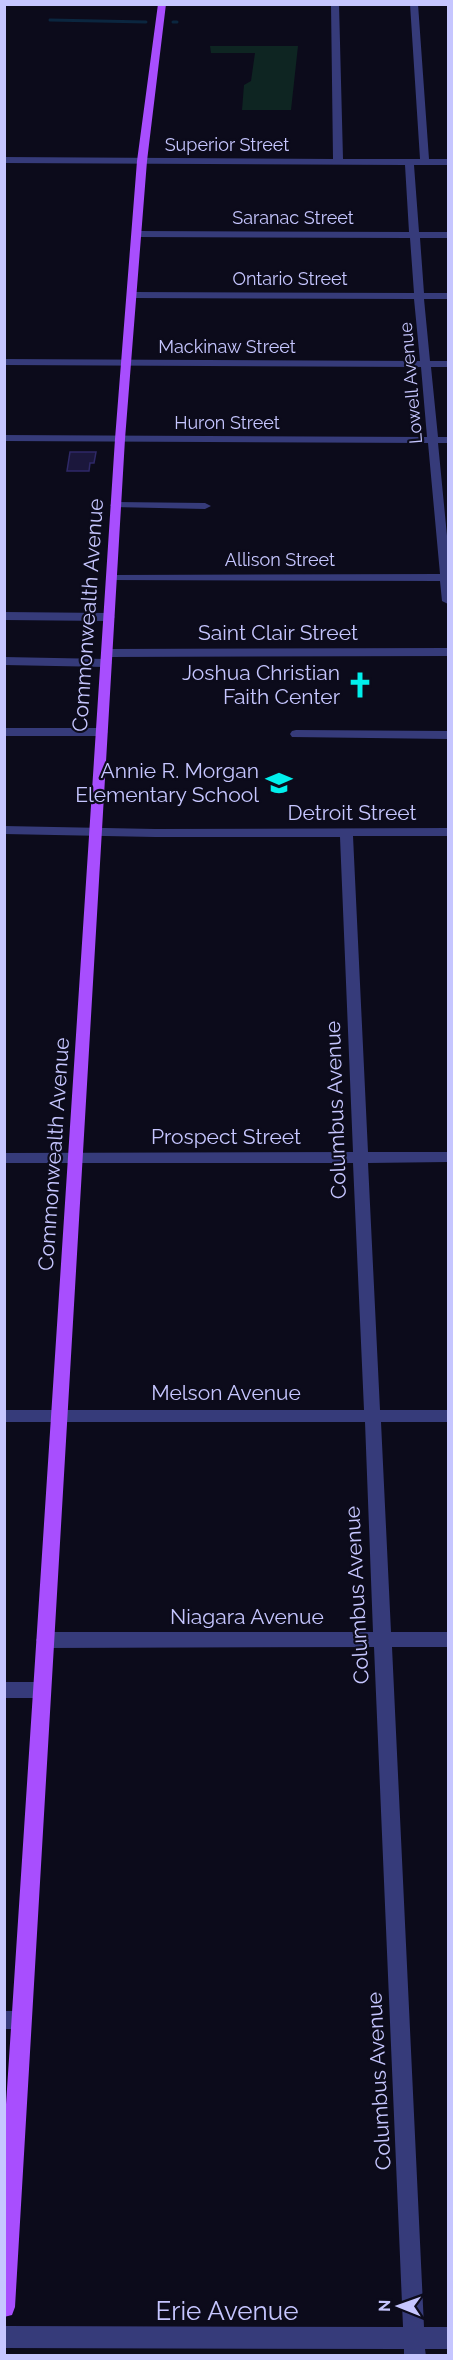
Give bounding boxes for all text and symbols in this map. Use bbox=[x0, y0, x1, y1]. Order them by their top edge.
street label: Superior Street bbox=[165, 134, 289, 155]
street label: Saranac Street bbox=[232, 207, 354, 228]
street label: Ontario Street bbox=[232, 268, 348, 289]
street label: Lowell Avenue bbox=[395, 321, 426, 445]
street label: Mackinaw Street bbox=[158, 336, 296, 357]
street label: Huron Street bbox=[174, 412, 280, 433]
street label: Commonwealth Avenue bbox=[67, 497, 108, 732]
street label: Allison Street bbox=[225, 549, 335, 570]
street label: Saint Clair Street bbox=[198, 620, 358, 645]
place label: Joshua Christian Faith Center bbox=[182, 660, 341, 709]
church icon: Joshua Christian Faith Center bbox=[345, 670, 375, 700]
place label: Annie R. Morgan Elementary School bbox=[75, 758, 259, 807]
school or university icon: Annie R. Morgan Elementary School bbox=[264, 768, 294, 798]
street label: Detroit Street bbox=[288, 800, 417, 825]
street label: Columbus Avenue bbox=[320, 1020, 351, 1200]
street label: Commonwealth Avenue bbox=[33, 1036, 74, 1271]
street label: Prospect Street bbox=[151, 1124, 301, 1149]
street label: Melson Avenue bbox=[151, 1380, 301, 1405]
street label: Columbus Avenue bbox=[339, 1505, 374, 1685]
street label: Niagara Avenue bbox=[170, 1604, 324, 1629]
street label: Columbus Avenue bbox=[361, 1991, 396, 2171]
north arrow bbox=[369, 2276, 429, 2336]
street label: Erie Avenue bbox=[156, 2296, 298, 2326]
text: N bbox=[375, 2299, 394, 2312]

